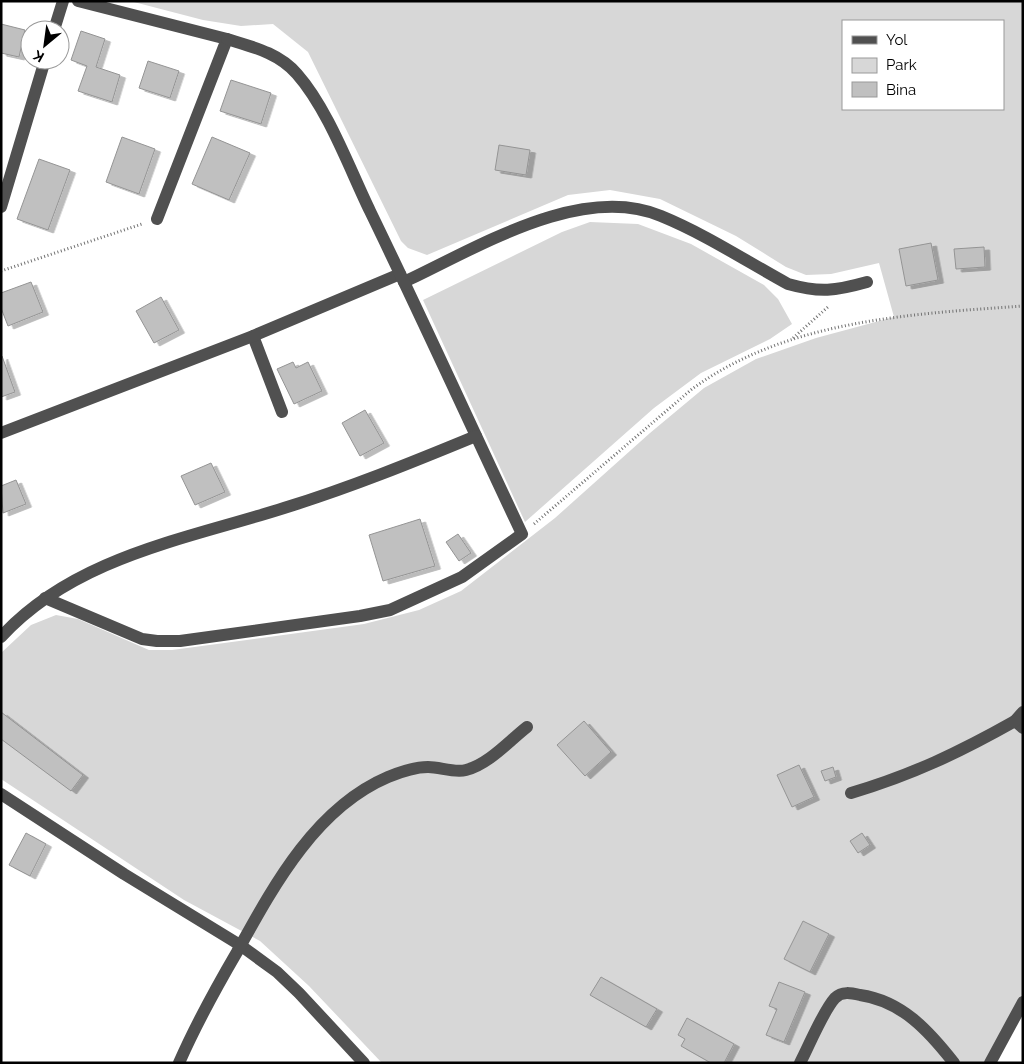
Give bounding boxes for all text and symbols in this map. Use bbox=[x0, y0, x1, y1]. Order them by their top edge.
north arrow bbox=[20, 20, 70, 70]
legend bbox=[842, 20, 1004, 110]
text: Yol bbox=[886, 31, 908, 49]
text: K bbox=[30, 47, 47, 66]
text: Park bbox=[886, 56, 917, 74]
text: Bina bbox=[886, 81, 916, 99]

